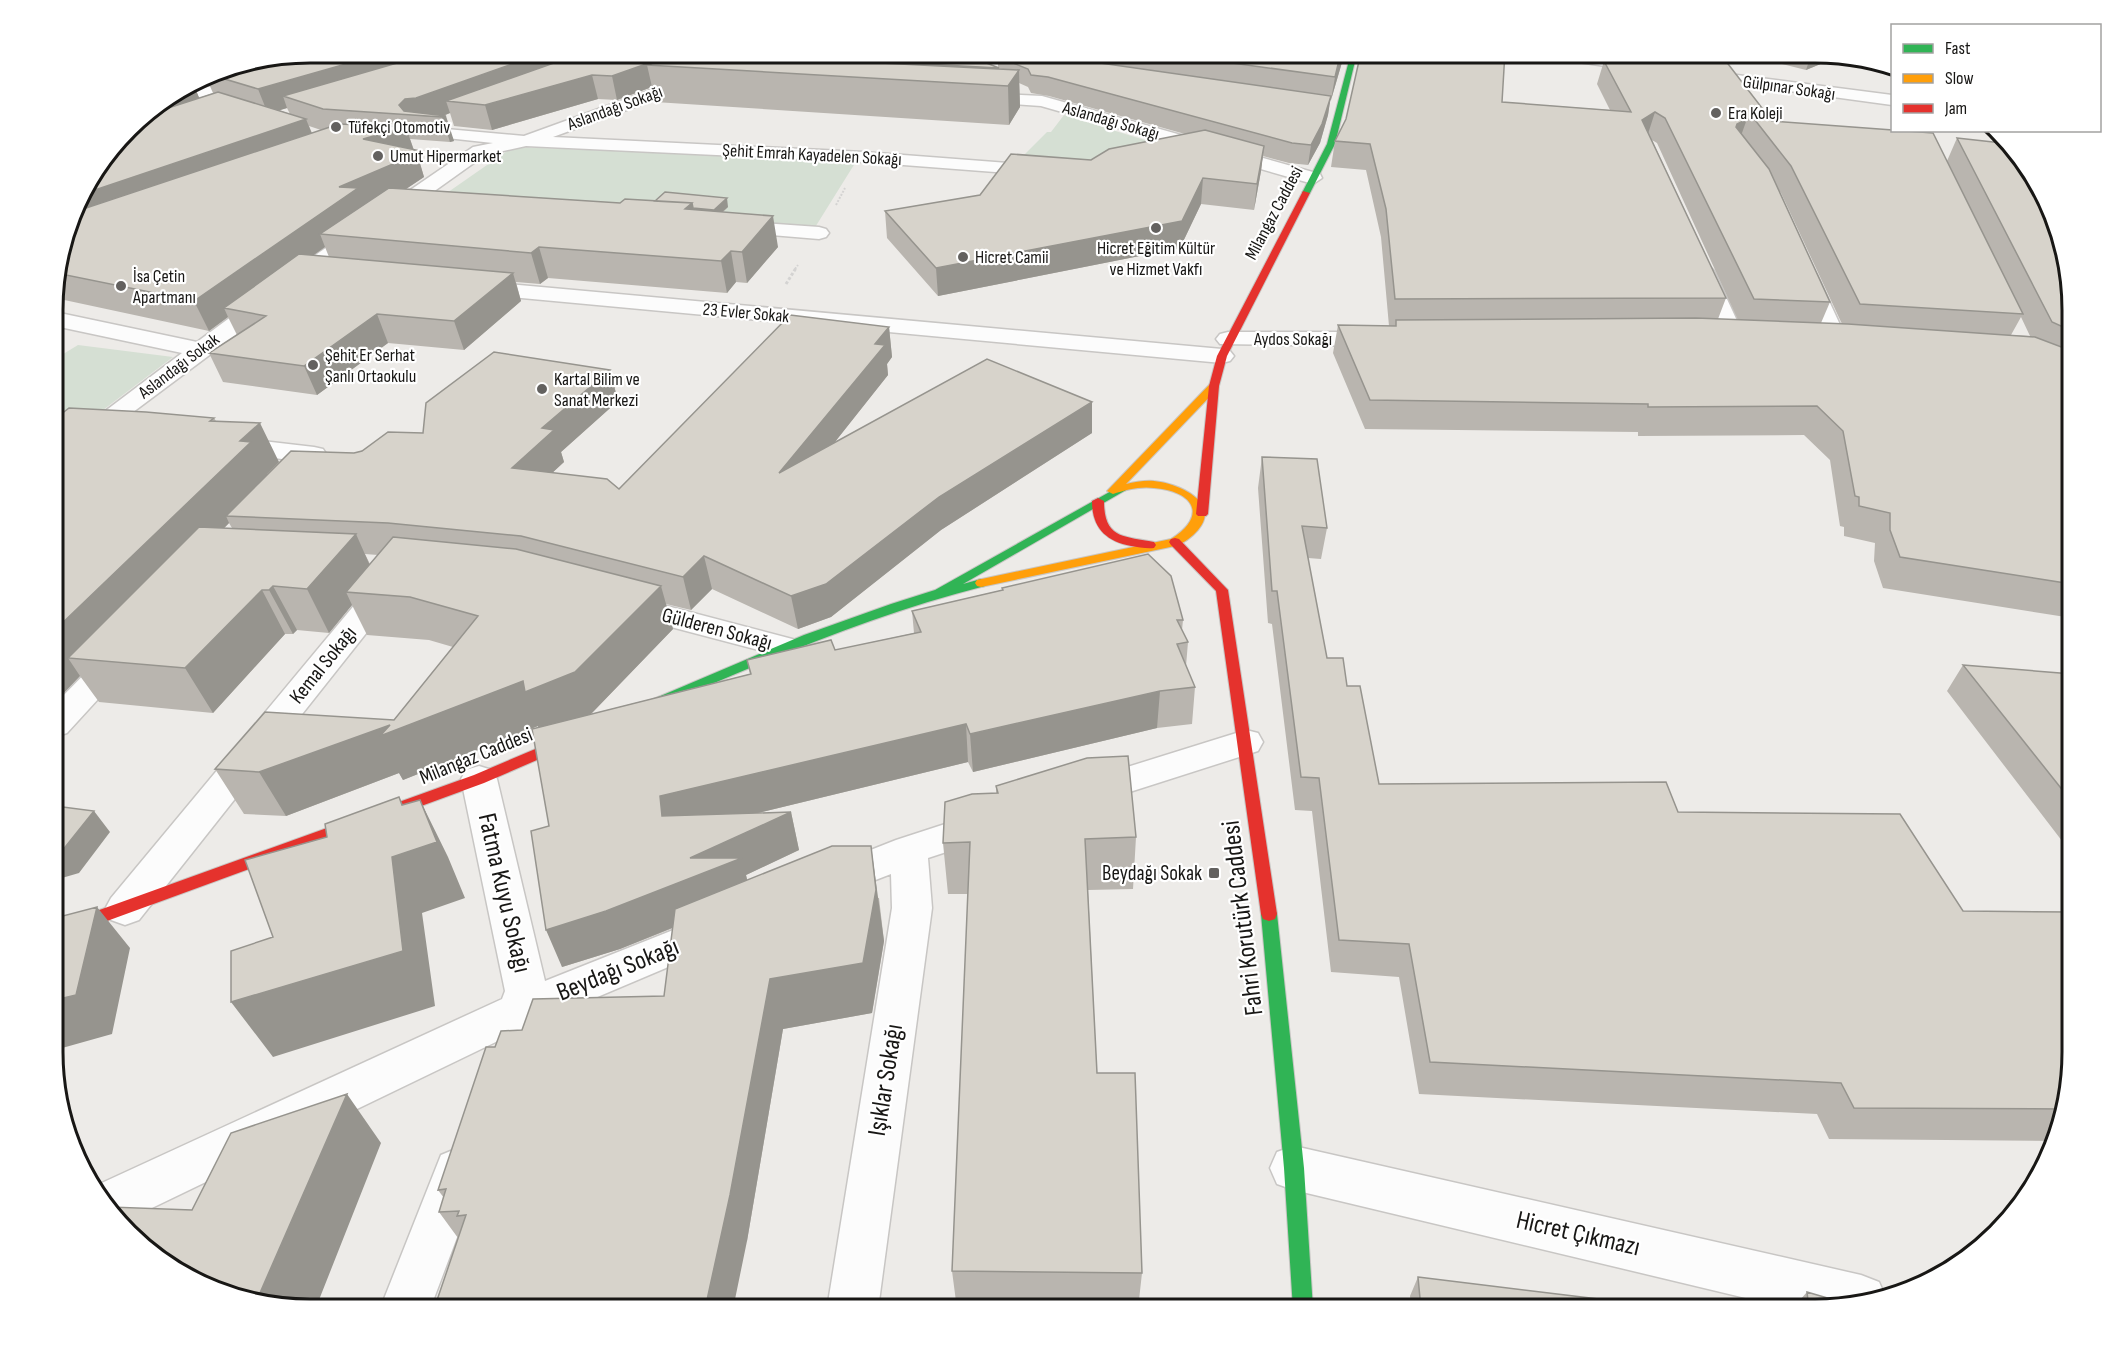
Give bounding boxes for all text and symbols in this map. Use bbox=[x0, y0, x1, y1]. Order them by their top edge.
legend bbox=[1891, 24, 2101, 132]
text: Fast bbox=[1945, 38, 1971, 59]
text: Slow bbox=[1945, 68, 1974, 89]
street label: Gülpınar Sokağı bbox=[1742, 71, 1836, 105]
street label: Aslandağı Sokağı bbox=[564, 81, 665, 135]
street label: Aslandağı Sokağı bbox=[1059, 97, 1162, 145]
text: Jam bbox=[1944, 98, 1967, 119]
place label: Era Koleji bbox=[1728, 103, 1783, 124]
marker: Era Koleji bbox=[1709, 106, 1723, 120]
place label: Tüfekçi Otomotiv bbox=[348, 117, 450, 138]
marker: Tüfekçi Otomotiv bbox=[329, 120, 343, 134]
street label: Şehit Emrah Kayadelen Sokağı bbox=[722, 140, 902, 170]
place label: Umut Hipermarket bbox=[390, 146, 502, 167]
marker: Umut Hipermarket bbox=[371, 149, 385, 163]
street label: Milangaz Caddesi bbox=[1241, 163, 1307, 263]
marker: Hicret Eğitim Kültür ve Hizmet Vakfı bbox=[1149, 221, 1163, 235]
place label: Hicret Eğitim Kültür ve Hizmet Vakfı bbox=[1097, 238, 1215, 280]
place label: Hicret Camii bbox=[975, 247, 1049, 268]
marker: Hicret Camii bbox=[956, 250, 970, 264]
place label: İsa Çetin Apartmanı bbox=[132, 266, 196, 308]
marker: İsa Çetin Apartmanı bbox=[114, 279, 128, 293]
street label: 23 Evler Sokak bbox=[702, 299, 790, 327]
street label: Aslandağı Sokak bbox=[134, 329, 224, 404]
street label: Aydos Sokağı bbox=[1253, 329, 1332, 350]
place label: Şehit Er Serhat Şanlı Ortaokulu bbox=[325, 345, 416, 387]
marker: Şehit Er Serhat Şanlı Ortaokulu bbox=[306, 358, 320, 372]
place label: Kartal Bilim ve Sanat Merkezi bbox=[554, 369, 640, 411]
marker: Kartal Bilim ve Sanat Merkezi bbox=[535, 382, 549, 396]
street label: Gülderen Sokağı bbox=[659, 602, 775, 656]
street label: Kemal Sokağı bbox=[284, 621, 362, 709]
street label: Milangaz Caddesi bbox=[416, 722, 536, 790]
street label: Fatma Kuyu Sokağı bbox=[471, 810, 537, 976]
street label: Fahri Korutürk Caddesi bbox=[1216, 819, 1270, 1017]
place label: Beydağı Sokak bbox=[1102, 861, 1202, 886]
marker: Beydağı Sokak bbox=[1207, 866, 1221, 880]
street label: Beydağı Sokağı bbox=[552, 931, 684, 1009]
street label: Işıklar Sokağı bbox=[862, 1022, 910, 1138]
street label: Hicret Çıkmazı bbox=[1513, 1205, 1643, 1263]

